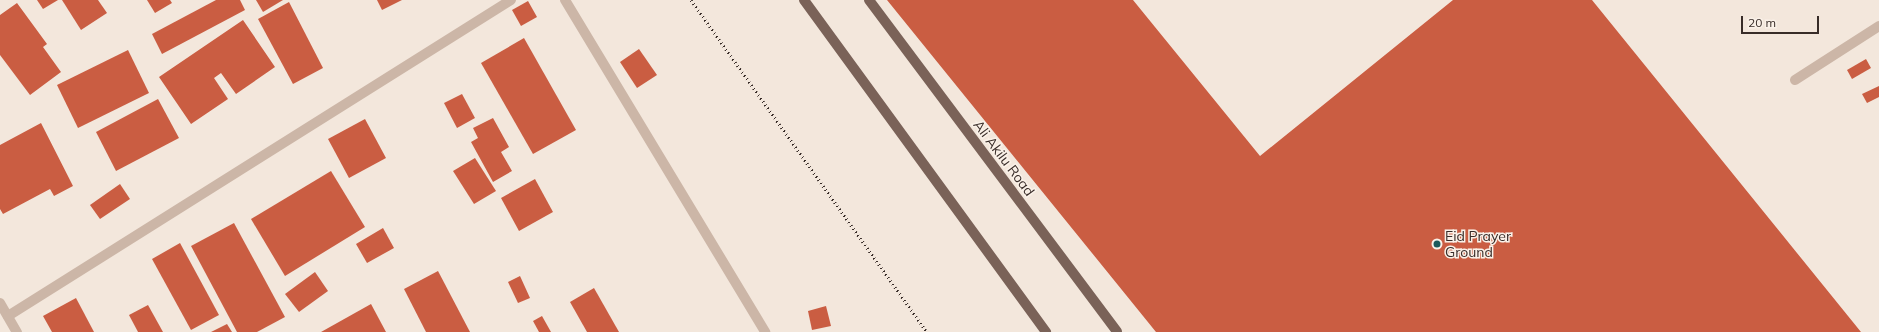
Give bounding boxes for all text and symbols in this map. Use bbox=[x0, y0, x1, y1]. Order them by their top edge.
scale bar bbox=[1743, 8, 1821, 34]
text: 20 m bbox=[1748, 15, 1776, 30]
street label: Ali Akilu Road bbox=[970, 117, 1038, 199]
place label: Eid Prayer Ground bbox=[1445, 228, 1511, 260]
marker: Eid Prayer Ground bbox=[1432, 239, 1442, 249]

